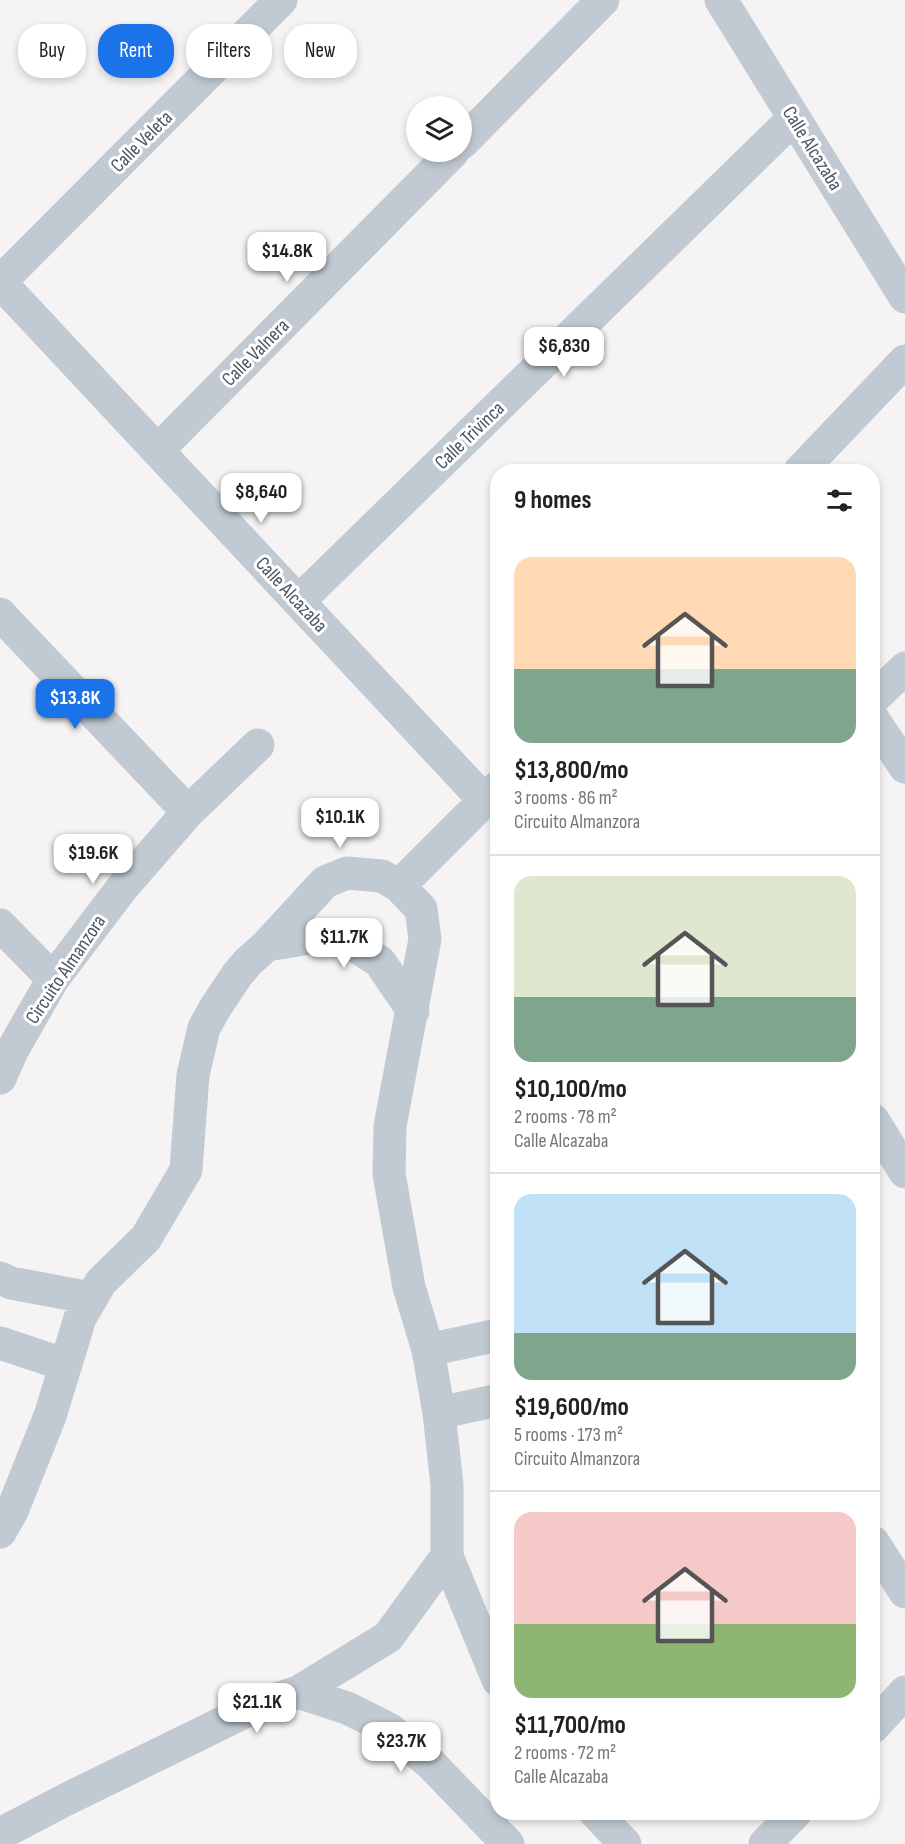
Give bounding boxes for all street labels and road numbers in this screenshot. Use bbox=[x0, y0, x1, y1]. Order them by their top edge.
street label: Calle Alcazaba bbox=[777, 102, 847, 195]
street label: Calle Veleta bbox=[106, 106, 178, 178]
street label: Calle Valnera bbox=[217, 314, 294, 391]
street label: Calle Trivinca bbox=[430, 397, 509, 475]
street label: Calle Alcazaba bbox=[250, 552, 332, 637]
street label: Circuito Almanzora bbox=[21, 910, 111, 1029]

